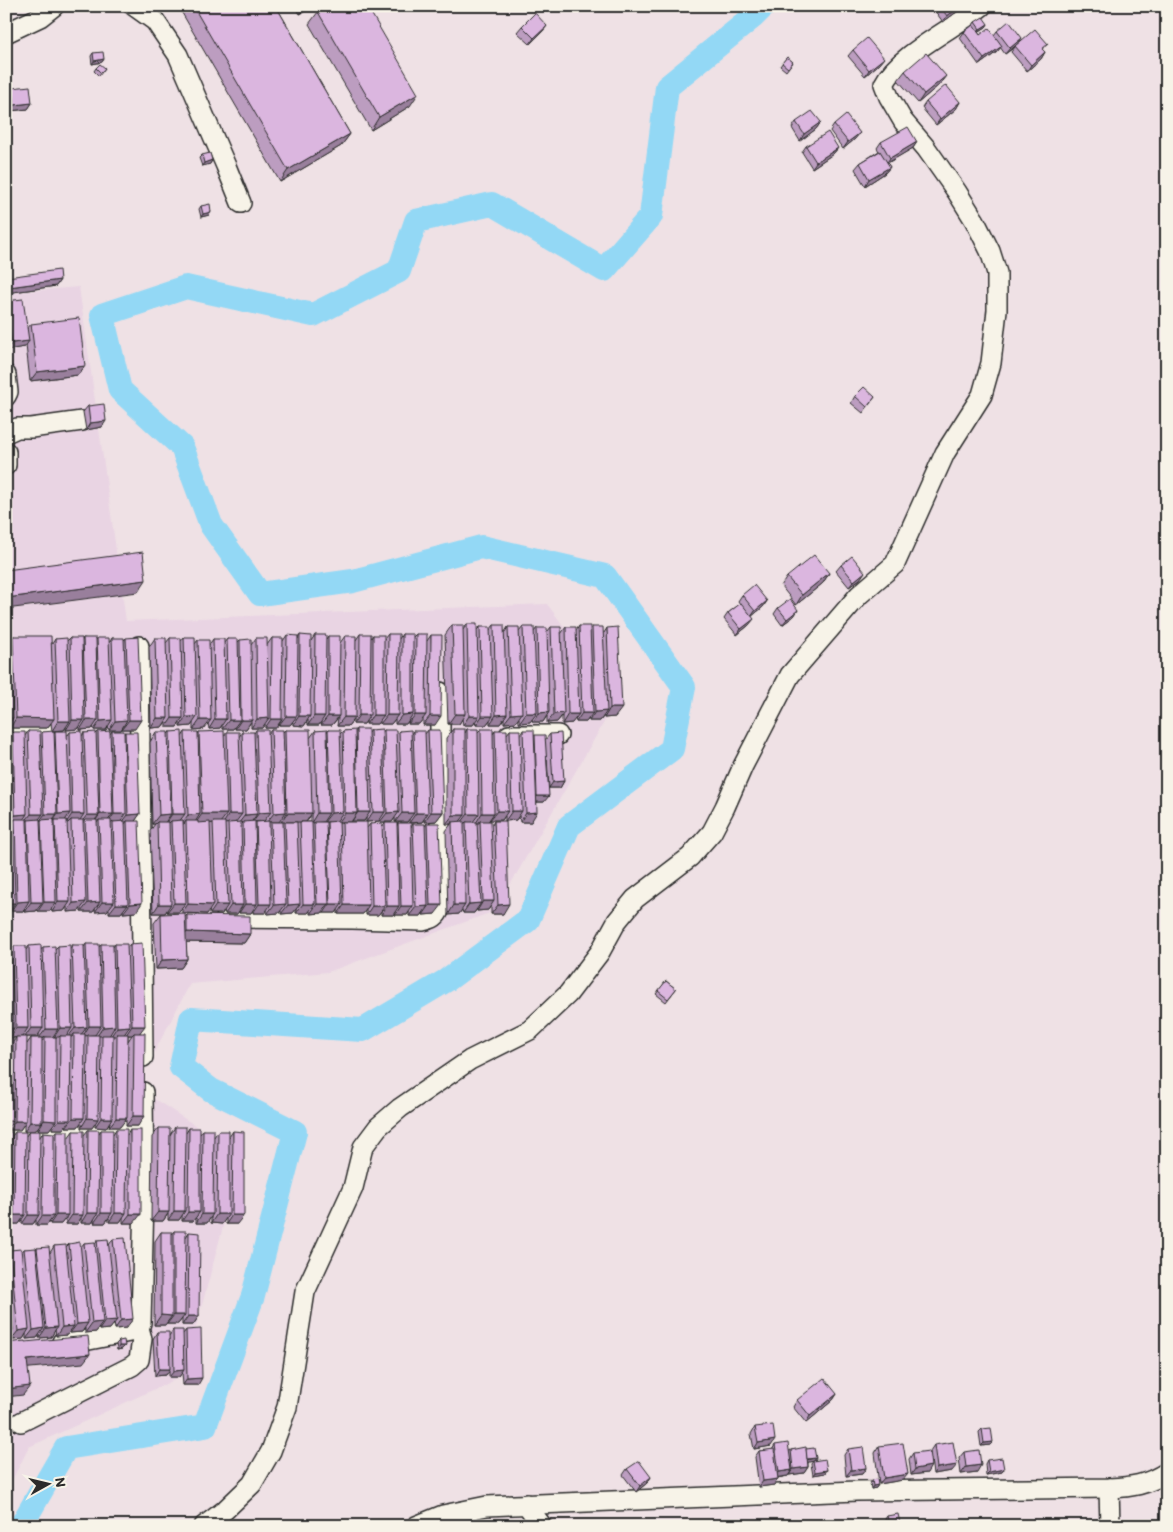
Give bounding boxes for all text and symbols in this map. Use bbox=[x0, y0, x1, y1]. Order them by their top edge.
north arrow bbox=[22, 1460, 72, 1510]
text: N bbox=[51, 1476, 69, 1488]

